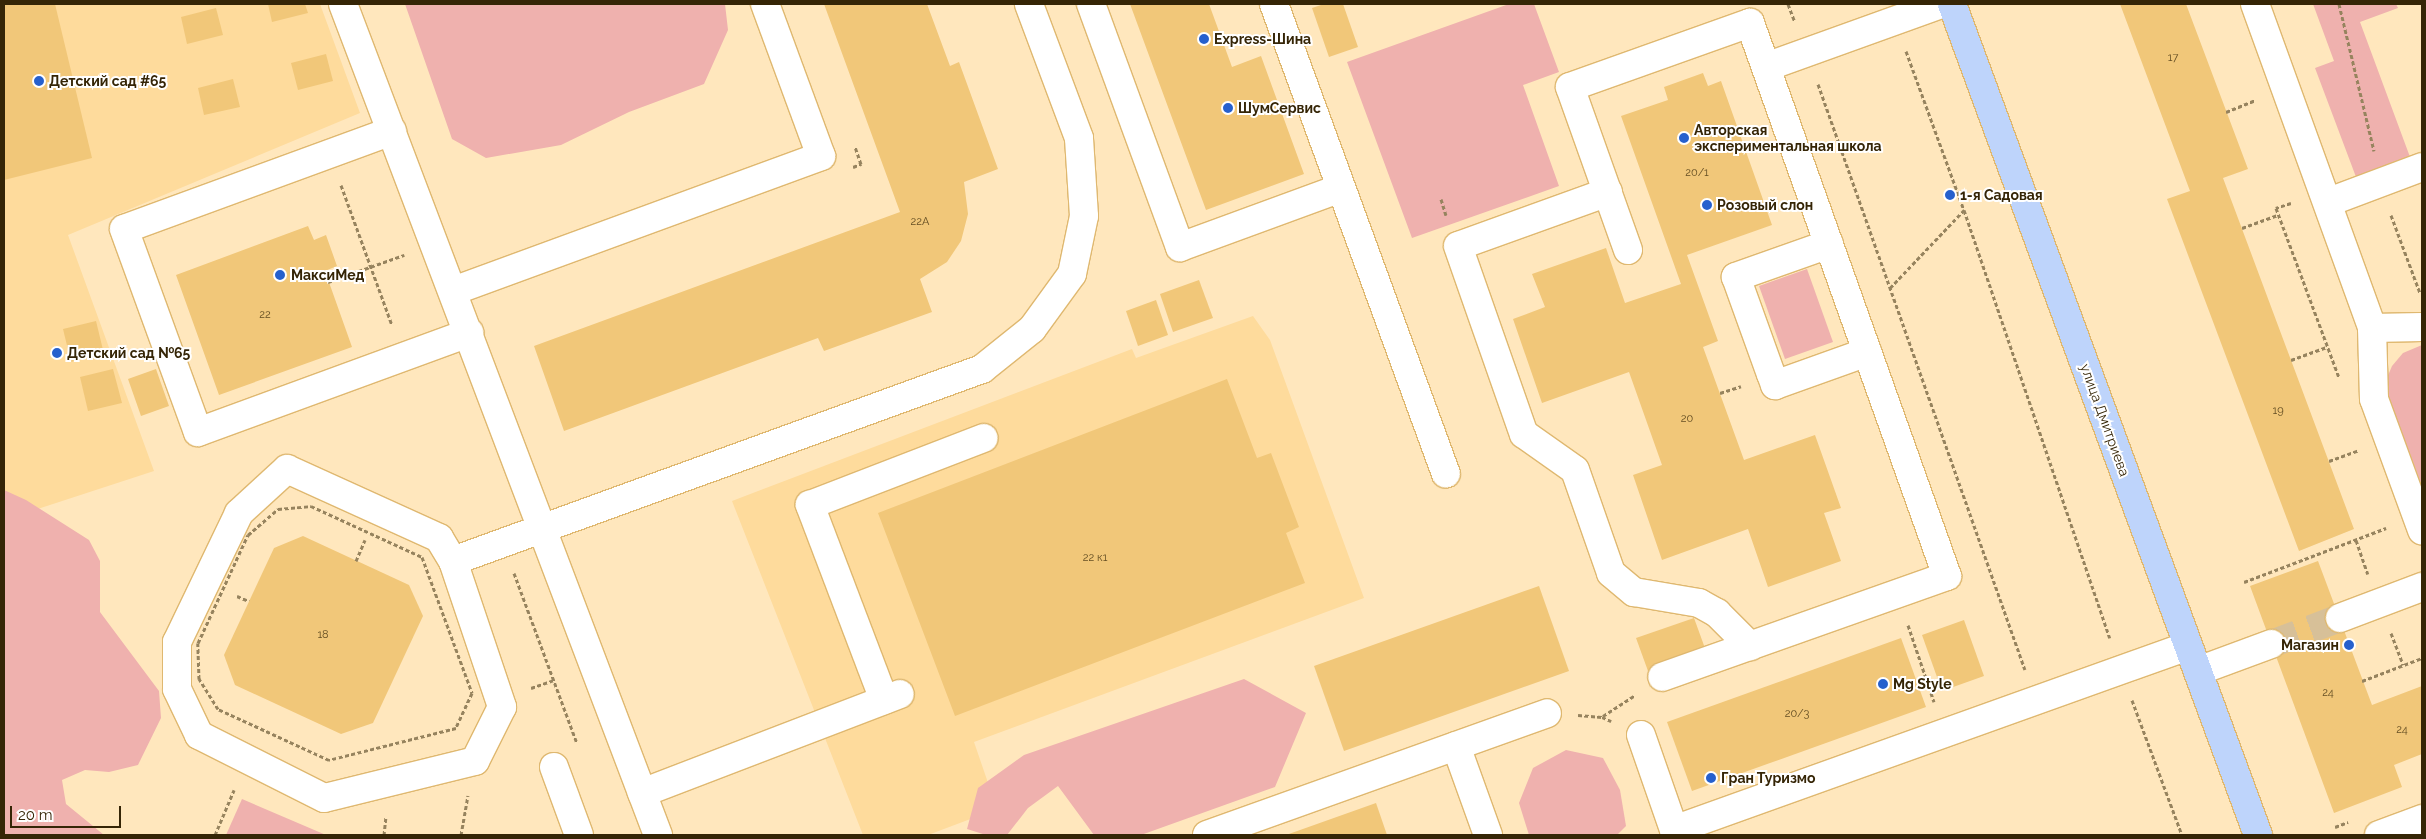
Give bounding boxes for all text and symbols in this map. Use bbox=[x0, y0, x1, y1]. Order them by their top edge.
place label: Express-Шина bbox=[1214, 31, 1311, 47]
marker: Express-Шина bbox=[1198, 33, 1210, 45]
house number: 17 bbox=[2168, 51, 2178, 65]
place label: Детский сад #65 bbox=[49, 73, 166, 89]
marker: Детский сад #65 bbox=[33, 75, 45, 87]
place label: ШумСервис bbox=[1238, 100, 1321, 116]
marker: ШумСервис bbox=[1222, 102, 1234, 114]
place label: Авторская экспериментальная школа bbox=[1694, 122, 1882, 154]
marker: Авторская экспериментальная школа bbox=[1678, 132, 1690, 144]
house number: 20/1 bbox=[1685, 166, 1709, 180]
place label: 1-я Садовая bbox=[1960, 187, 2043, 203]
marker: 1-я Садовая bbox=[1944, 189, 1956, 201]
place label: Розовый слон bbox=[1717, 197, 1813, 213]
marker: Розовый слон bbox=[1701, 199, 1713, 211]
house number: 22А bbox=[911, 215, 929, 229]
place label: МаксиМед bbox=[291, 267, 364, 283]
marker: МаксиМед bbox=[273, 268, 287, 282]
house number: 22 bbox=[259, 308, 271, 322]
place label: Детский сад №65 bbox=[67, 345, 190, 361]
marker: Детский сад №65 bbox=[51, 347, 63, 359]
street label: улица Дмитриева bbox=[2077, 361, 2133, 479]
house number: 19 bbox=[2272, 404, 2284, 418]
house number: 20 bbox=[1681, 412, 1693, 426]
house number: 22 к1 bbox=[1083, 551, 1107, 565]
house number: 18 bbox=[317, 628, 329, 642]
place label: Магазин bbox=[2281, 637, 2339, 653]
marker: Магазин bbox=[2343, 639, 2355, 651]
place label: Mg Style bbox=[1893, 676, 1952, 692]
marker: Mg Style bbox=[1877, 678, 1889, 690]
house number: 24 bbox=[2322, 686, 2334, 700]
house number: 20/3 bbox=[1785, 707, 1809, 721]
house number: 24 bbox=[2396, 723, 2408, 737]
place label: Гран Туризмо bbox=[1721, 770, 1816, 786]
marker: Гран Туризмо bbox=[1705, 772, 1717, 784]
scale bar bbox=[12, 796, 124, 828]
text: 20 m bbox=[18, 806, 53, 824]

